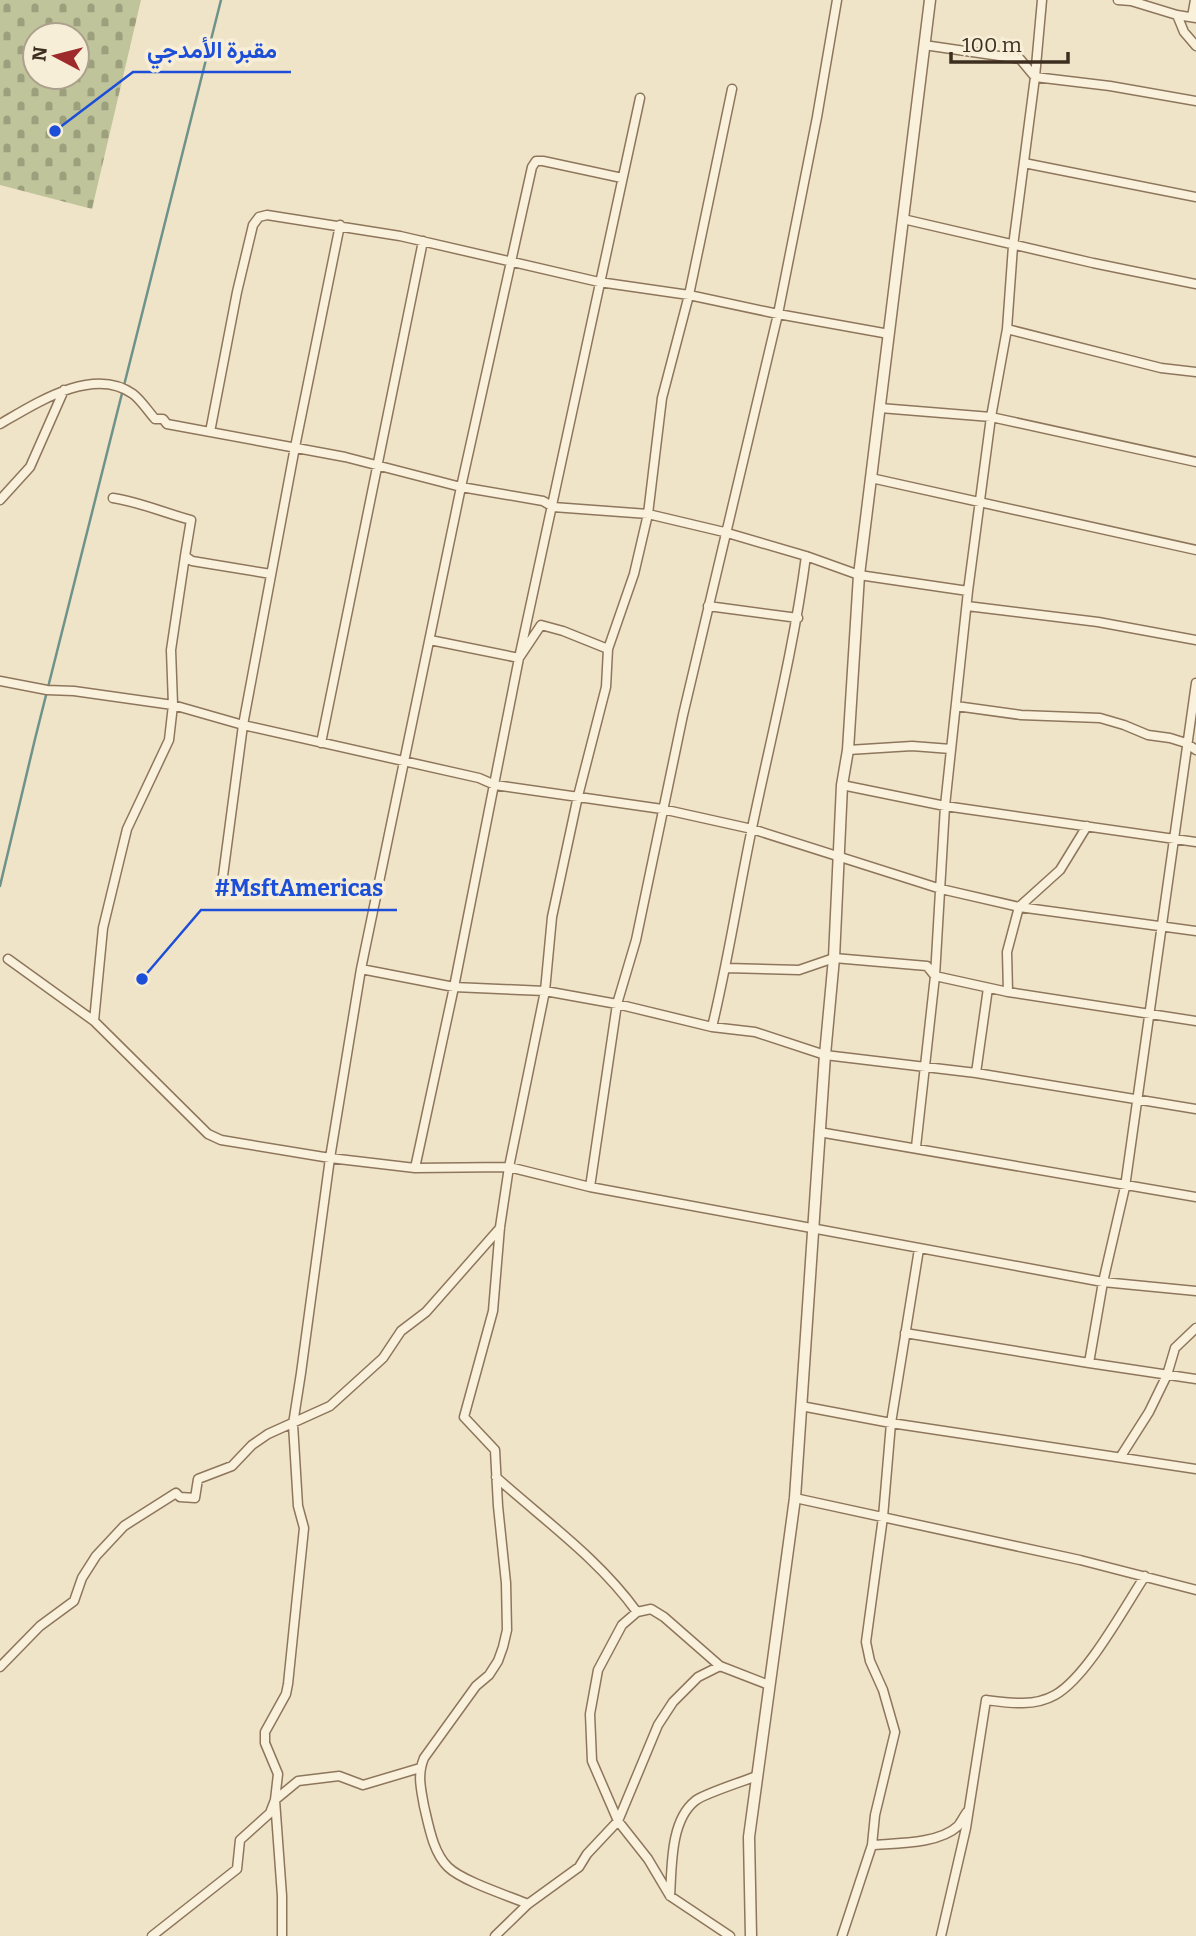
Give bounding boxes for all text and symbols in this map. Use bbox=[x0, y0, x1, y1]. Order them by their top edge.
north arrow bbox=[21, 21, 91, 91]
scale bar bbox=[951, 21, 1068, 65]
callout: مقبرة الأمدجي bbox=[133, 28, 291, 72]
text: 100 m bbox=[962, 32, 1022, 58]
text: مقبرة الأمدجي bbox=[147, 36, 277, 70]
text: N bbox=[27, 45, 52, 63]
callout: #MsftAmericas bbox=[201, 866, 397, 910]
text: #MsftAmericas bbox=[215, 874, 383, 902]

